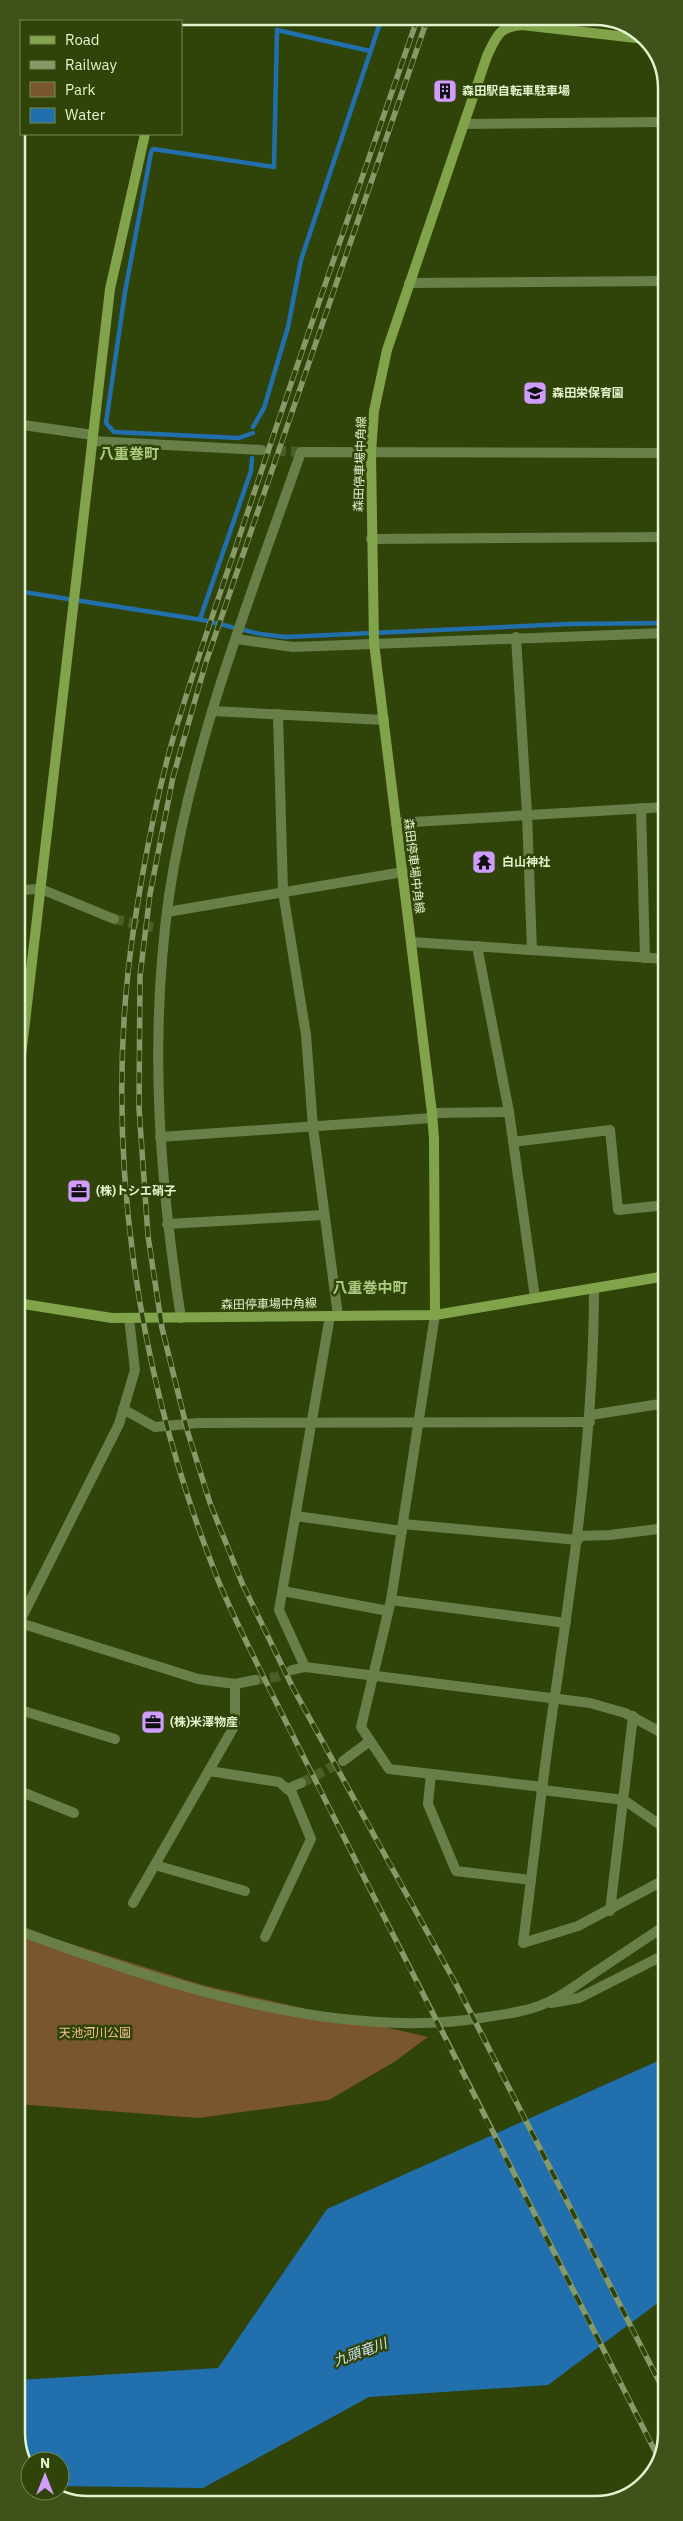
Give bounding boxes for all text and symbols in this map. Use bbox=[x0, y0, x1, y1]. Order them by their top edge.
legend bbox=[20, 20, 182, 135]
text: Road bbox=[65, 30, 100, 49]
text: Railway bbox=[65, 55, 118, 74]
building icon: 森田駅自転車駐車場 bbox=[432, 78, 458, 104]
text: Park bbox=[65, 80, 95, 99]
place label: 森田駅自転車駐車場 bbox=[462, 83, 570, 98]
text: Water bbox=[65, 105, 106, 124]
school or university icon: 森田栄保育園 bbox=[522, 380, 548, 406]
place label: 森田栄保育園 bbox=[552, 385, 624, 400]
street label: 森田停車場中角線 bbox=[350, 416, 369, 512]
district label: 八重巻町 bbox=[99, 444, 159, 463]
street label: 森田停車場中角線 bbox=[401, 817, 428, 915]
temple icon: 白山神社 bbox=[471, 849, 497, 875]
place label: 白山神社 bbox=[502, 854, 550, 869]
office icon: (株)トシエ硝子 bbox=[66, 1178, 92, 1204]
place label: (株)トシエ硝子 bbox=[96, 1183, 176, 1198]
district label: 八重巻中町 bbox=[332, 1278, 408, 1297]
street label: 森田停車場中角線 bbox=[221, 1295, 317, 1312]
office icon: (株)米澤物産 bbox=[140, 1709, 166, 1735]
place label: (株)米澤物産 bbox=[170, 1714, 238, 1729]
park label: 天池河川公園 bbox=[59, 2025, 131, 2040]
water label: 九頭竜川 bbox=[331, 2333, 391, 2370]
north arrow bbox=[20, 2451, 70, 2501]
text: N bbox=[40, 2454, 50, 2472]

